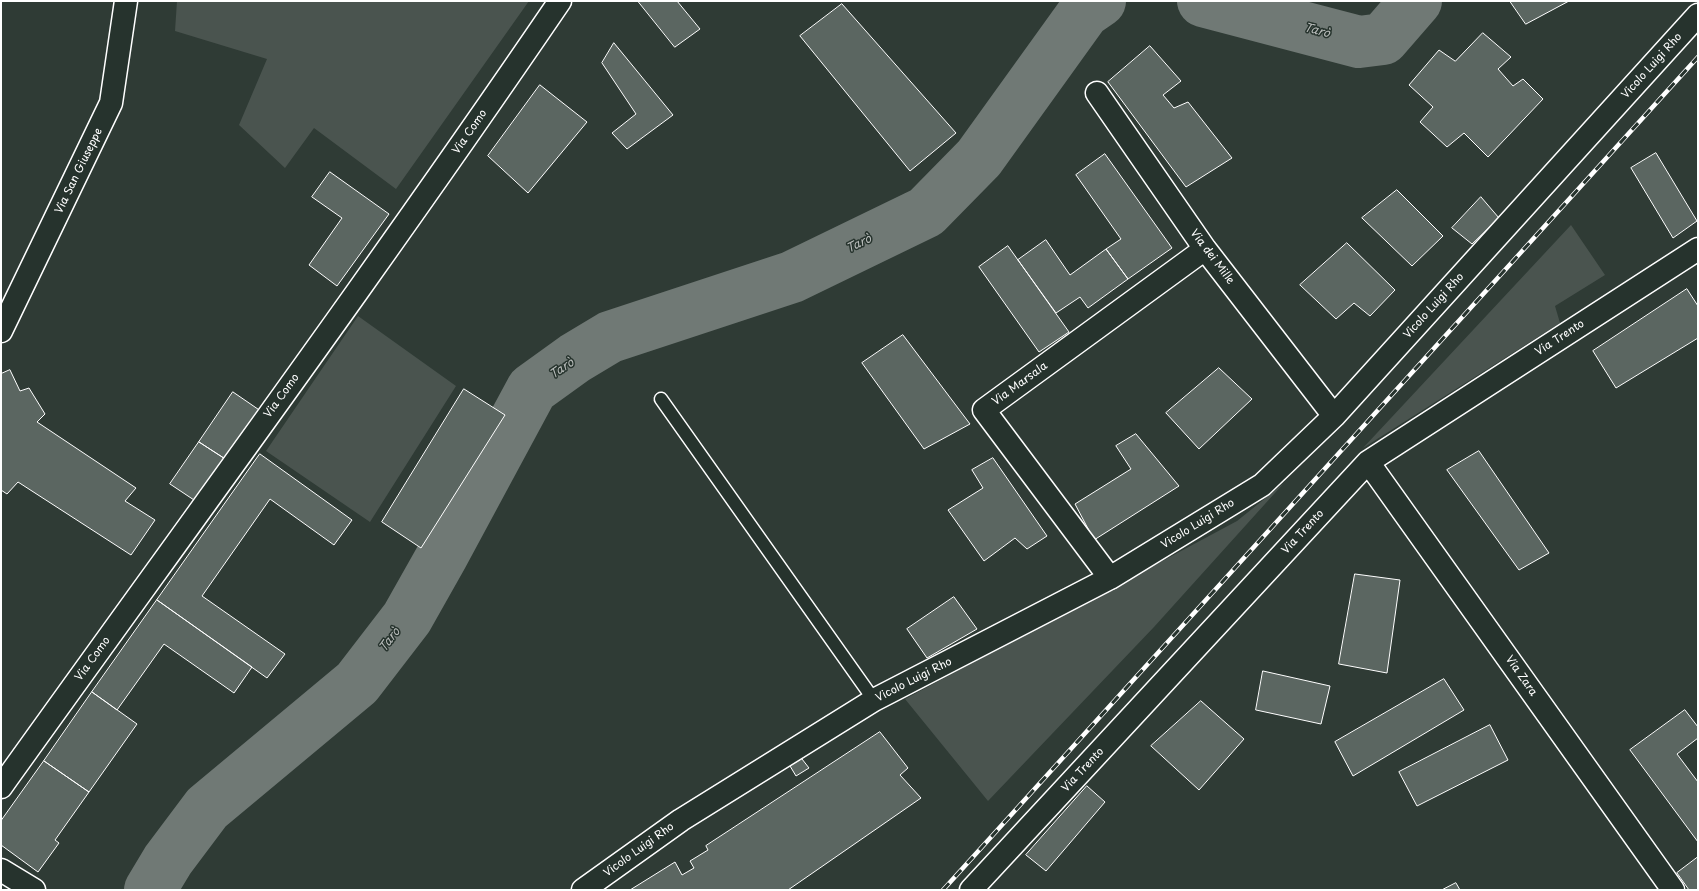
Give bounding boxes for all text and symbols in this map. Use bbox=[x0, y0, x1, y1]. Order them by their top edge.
water label: Tarò bbox=[1303, 21, 1331, 41]
street label: Vicolo Luigi Rho bbox=[1619, 30, 1685, 102]
street label: Via Como bbox=[450, 107, 490, 157]
street label: Via San Giuseppe bbox=[53, 126, 105, 216]
street label: Via dei Mille bbox=[1187, 227, 1237, 287]
water label: Tarò bbox=[844, 232, 874, 256]
street label: Vicolo Luigi Rho bbox=[1401, 270, 1467, 342]
street label: Via Trento bbox=[1533, 317, 1587, 359]
water label: Tarò bbox=[547, 356, 577, 382]
street label: Via Marsala bbox=[990, 360, 1050, 408]
street label: Via Como bbox=[262, 371, 302, 421]
street label: Vicolo Luigi Rho bbox=[1159, 496, 1237, 552]
street label: Via Trento bbox=[1279, 507, 1327, 557]
water label: Tarò bbox=[376, 625, 404, 655]
street label: Via Como bbox=[73, 634, 113, 684]
street label: Via Zara bbox=[1502, 653, 1540, 699]
street label: Vicolo Luigi Rho bbox=[874, 655, 954, 705]
street label: Via Trento bbox=[1059, 745, 1107, 795]
street label: Vicolo Luigi Rho bbox=[601, 820, 677, 880]

